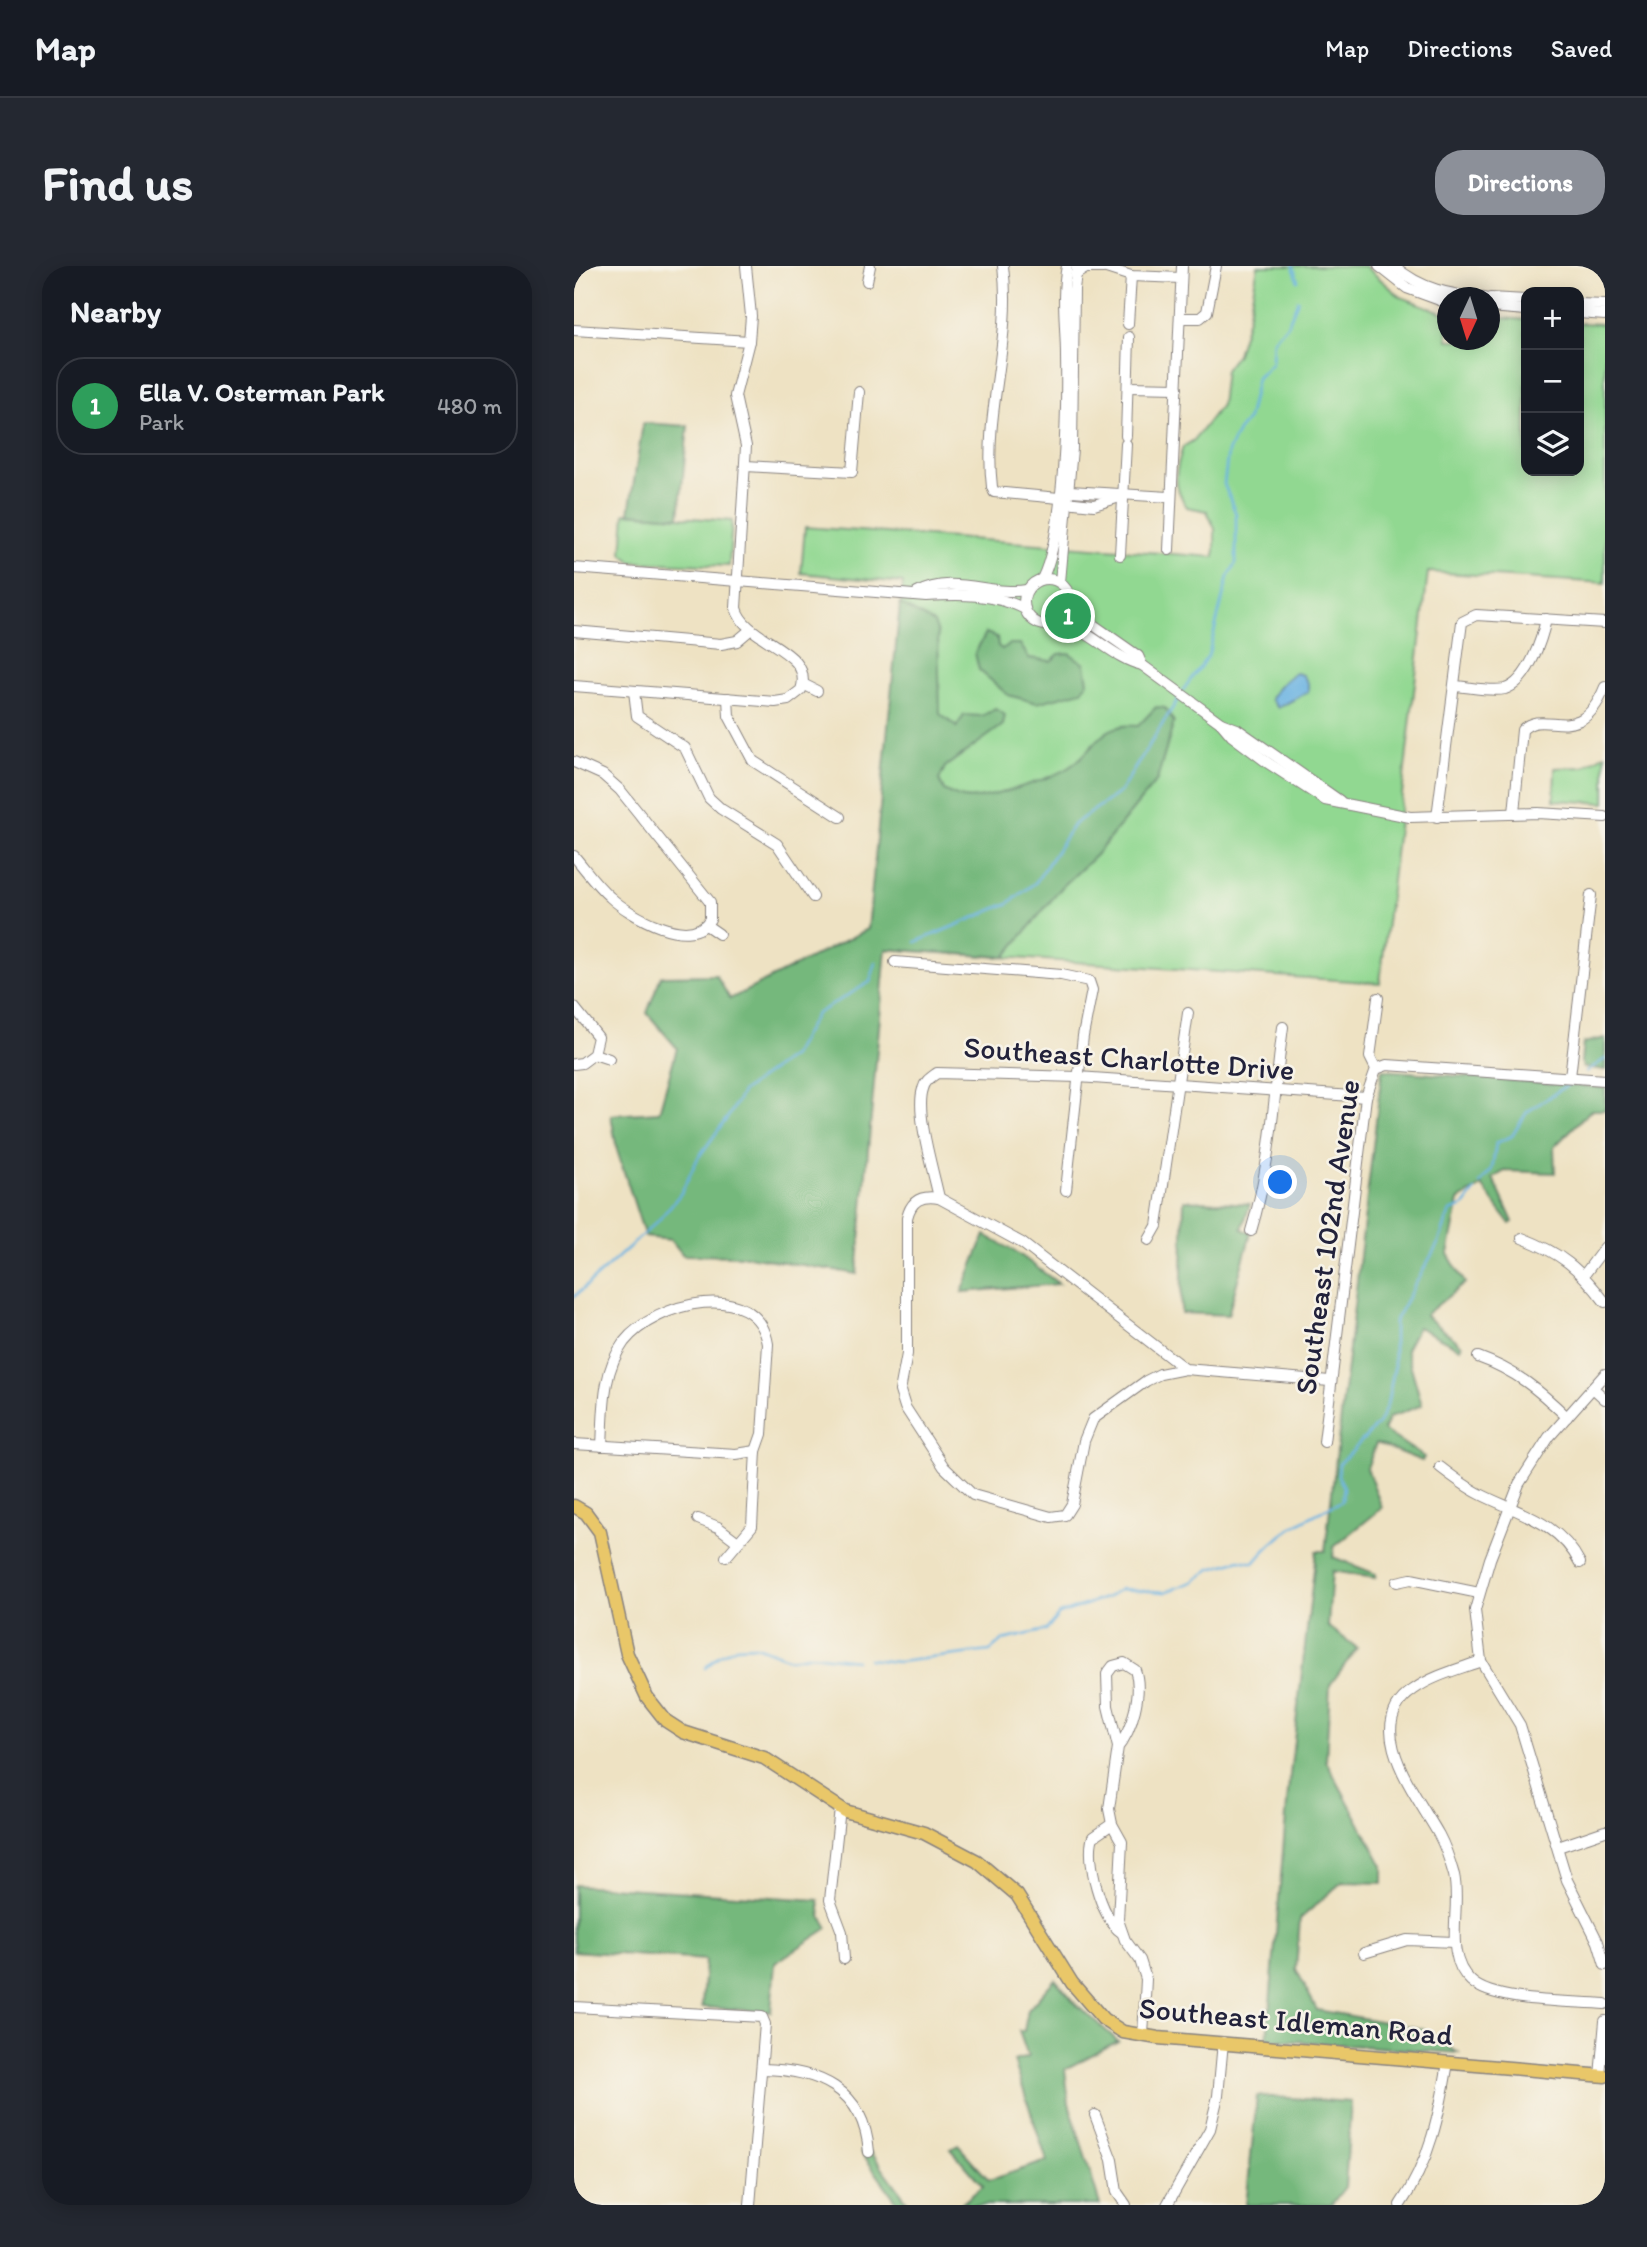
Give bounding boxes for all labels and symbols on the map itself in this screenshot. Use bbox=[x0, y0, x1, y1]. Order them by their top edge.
north arrow bbox=[1437, 287, 1500, 350]
pin: 1 bbox=[1045, 590, 1091, 642]
street label: Southeast Charlotte Drive bbox=[962, 1028, 1296, 1088]
street label: Southeast 102nd Avenue bbox=[1287, 1077, 1367, 1397]
your location bbox=[1263, 1165, 1297, 1199]
street label: Southeast Idleman Road bbox=[1138, 1989, 1454, 2053]

